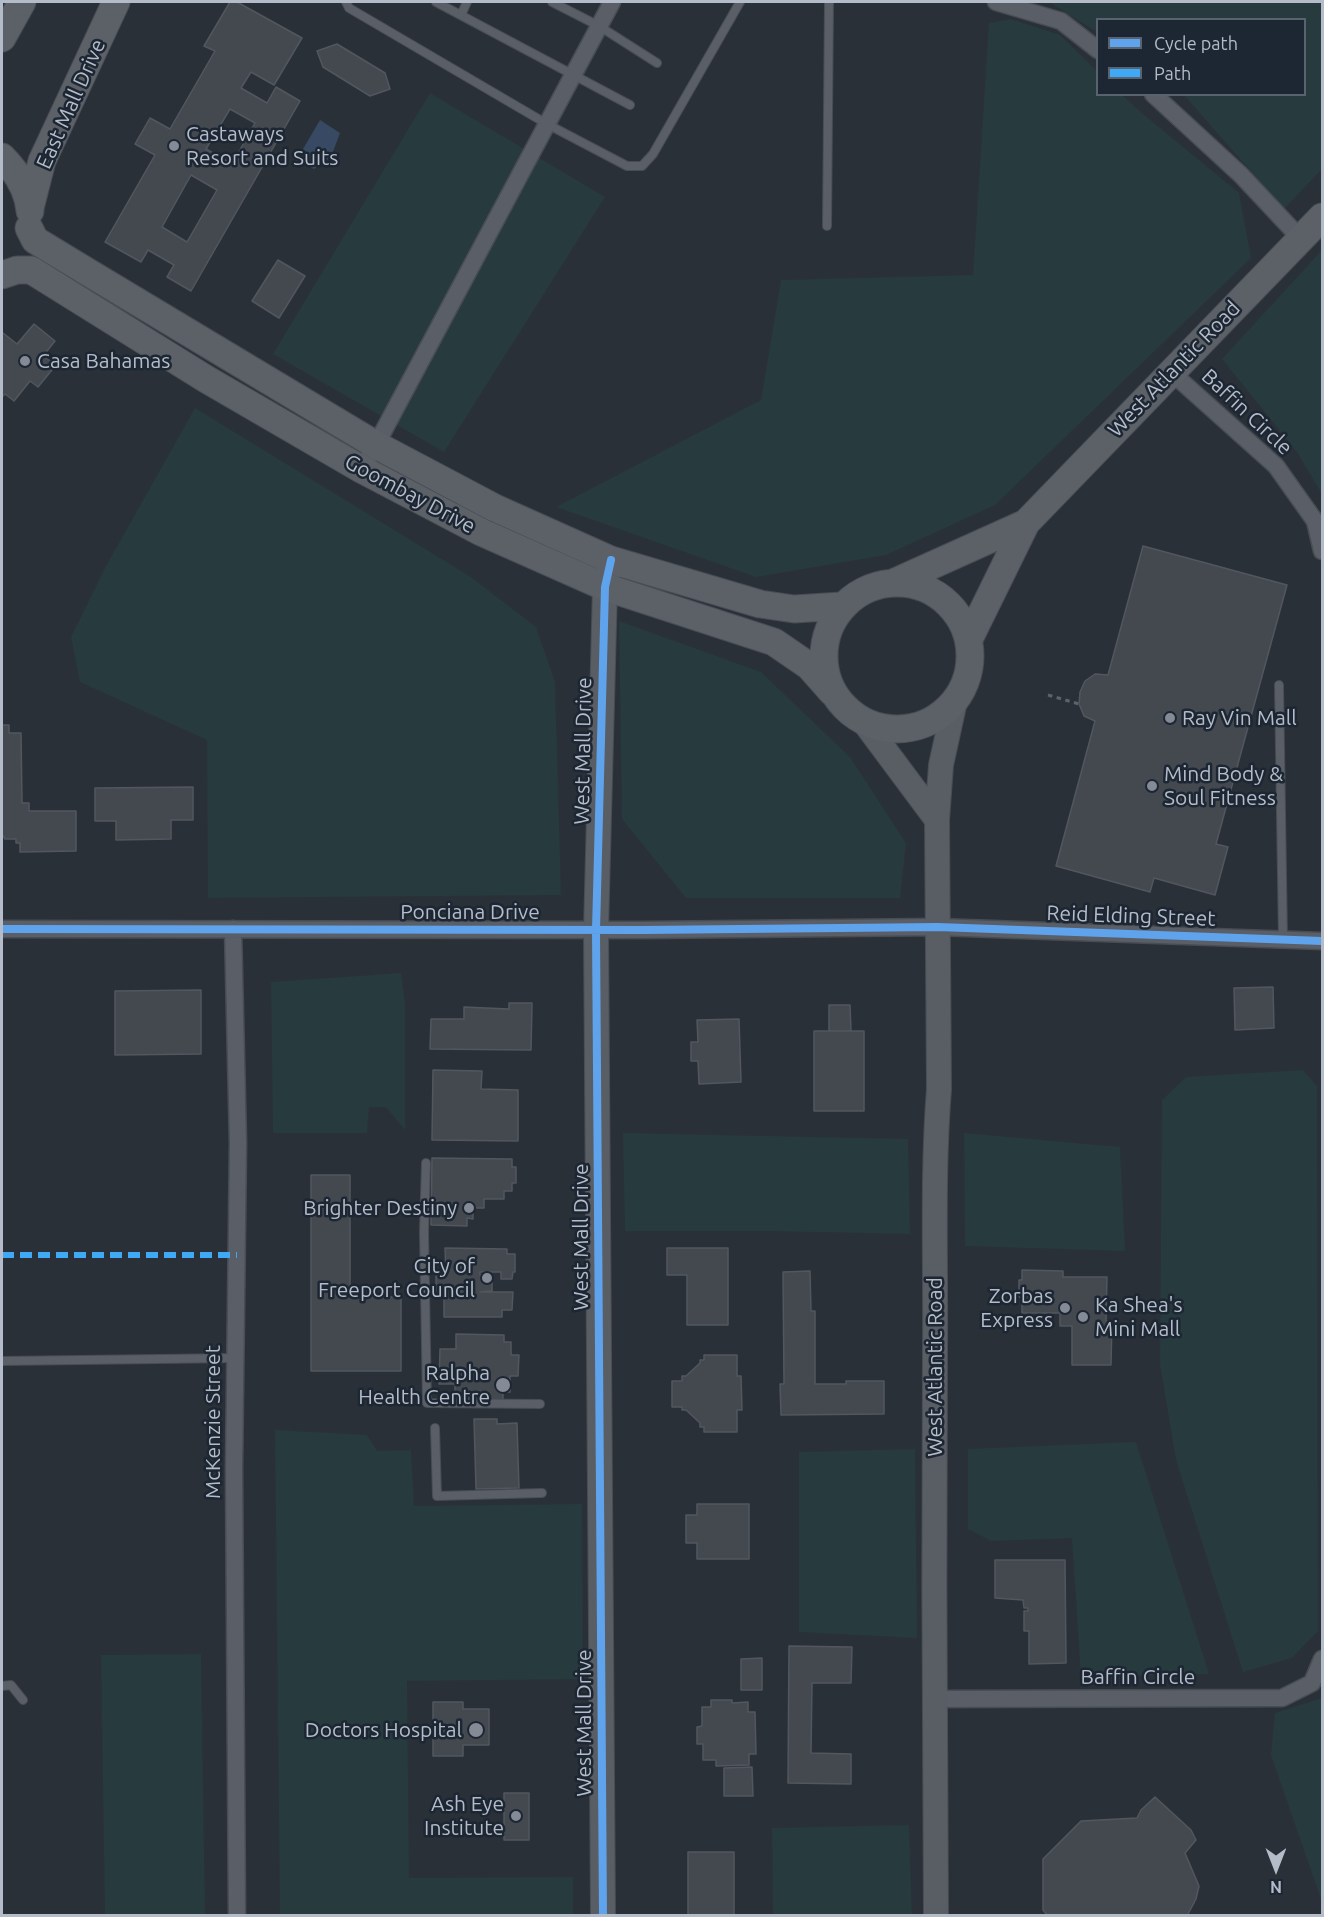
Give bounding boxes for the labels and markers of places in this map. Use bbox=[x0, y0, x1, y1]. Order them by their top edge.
place label: Castaways Resort and Suits bbox=[186, 121, 338, 171]
marker: Castaways Resort and Suits bbox=[167, 139, 181, 153]
place label: Casa Bahamas bbox=[37, 348, 170, 374]
marker: Casa Bahamas bbox=[18, 354, 32, 368]
place label: Ray Vin Mall bbox=[1182, 705, 1297, 731]
marker: Ray Vin Mall bbox=[1163, 711, 1177, 725]
place label: Mind Body & Soul Fitness bbox=[1164, 761, 1283, 811]
marker: Mind Body & Soul Fitness bbox=[1145, 779, 1159, 793]
place label: Brighter Destiny bbox=[303, 1195, 457, 1221]
marker: Brighter Destiny bbox=[462, 1201, 476, 1215]
place label: City of Freeport Council bbox=[318, 1253, 475, 1303]
marker: City of Freeport Council bbox=[480, 1271, 494, 1285]
place label: Zorbas Express bbox=[980, 1283, 1053, 1333]
place label: Ka Shea's Mini Mall bbox=[1095, 1292, 1183, 1342]
marker: Zorbas Express bbox=[1058, 1301, 1072, 1315]
marker: Ka Shea's Mini Mall bbox=[1076, 1310, 1090, 1324]
place label: Ralpha Health Centre bbox=[358, 1360, 490, 1410]
marker: Ralpha Health Centre bbox=[494, 1376, 512, 1394]
place label: Doctors Hospital bbox=[305, 1717, 462, 1743]
marker: Doctors Hospital bbox=[467, 1721, 485, 1739]
place label: Ash Eye Institute bbox=[424, 1791, 504, 1841]
marker: Ash Eye Institute bbox=[509, 1809, 523, 1823]

